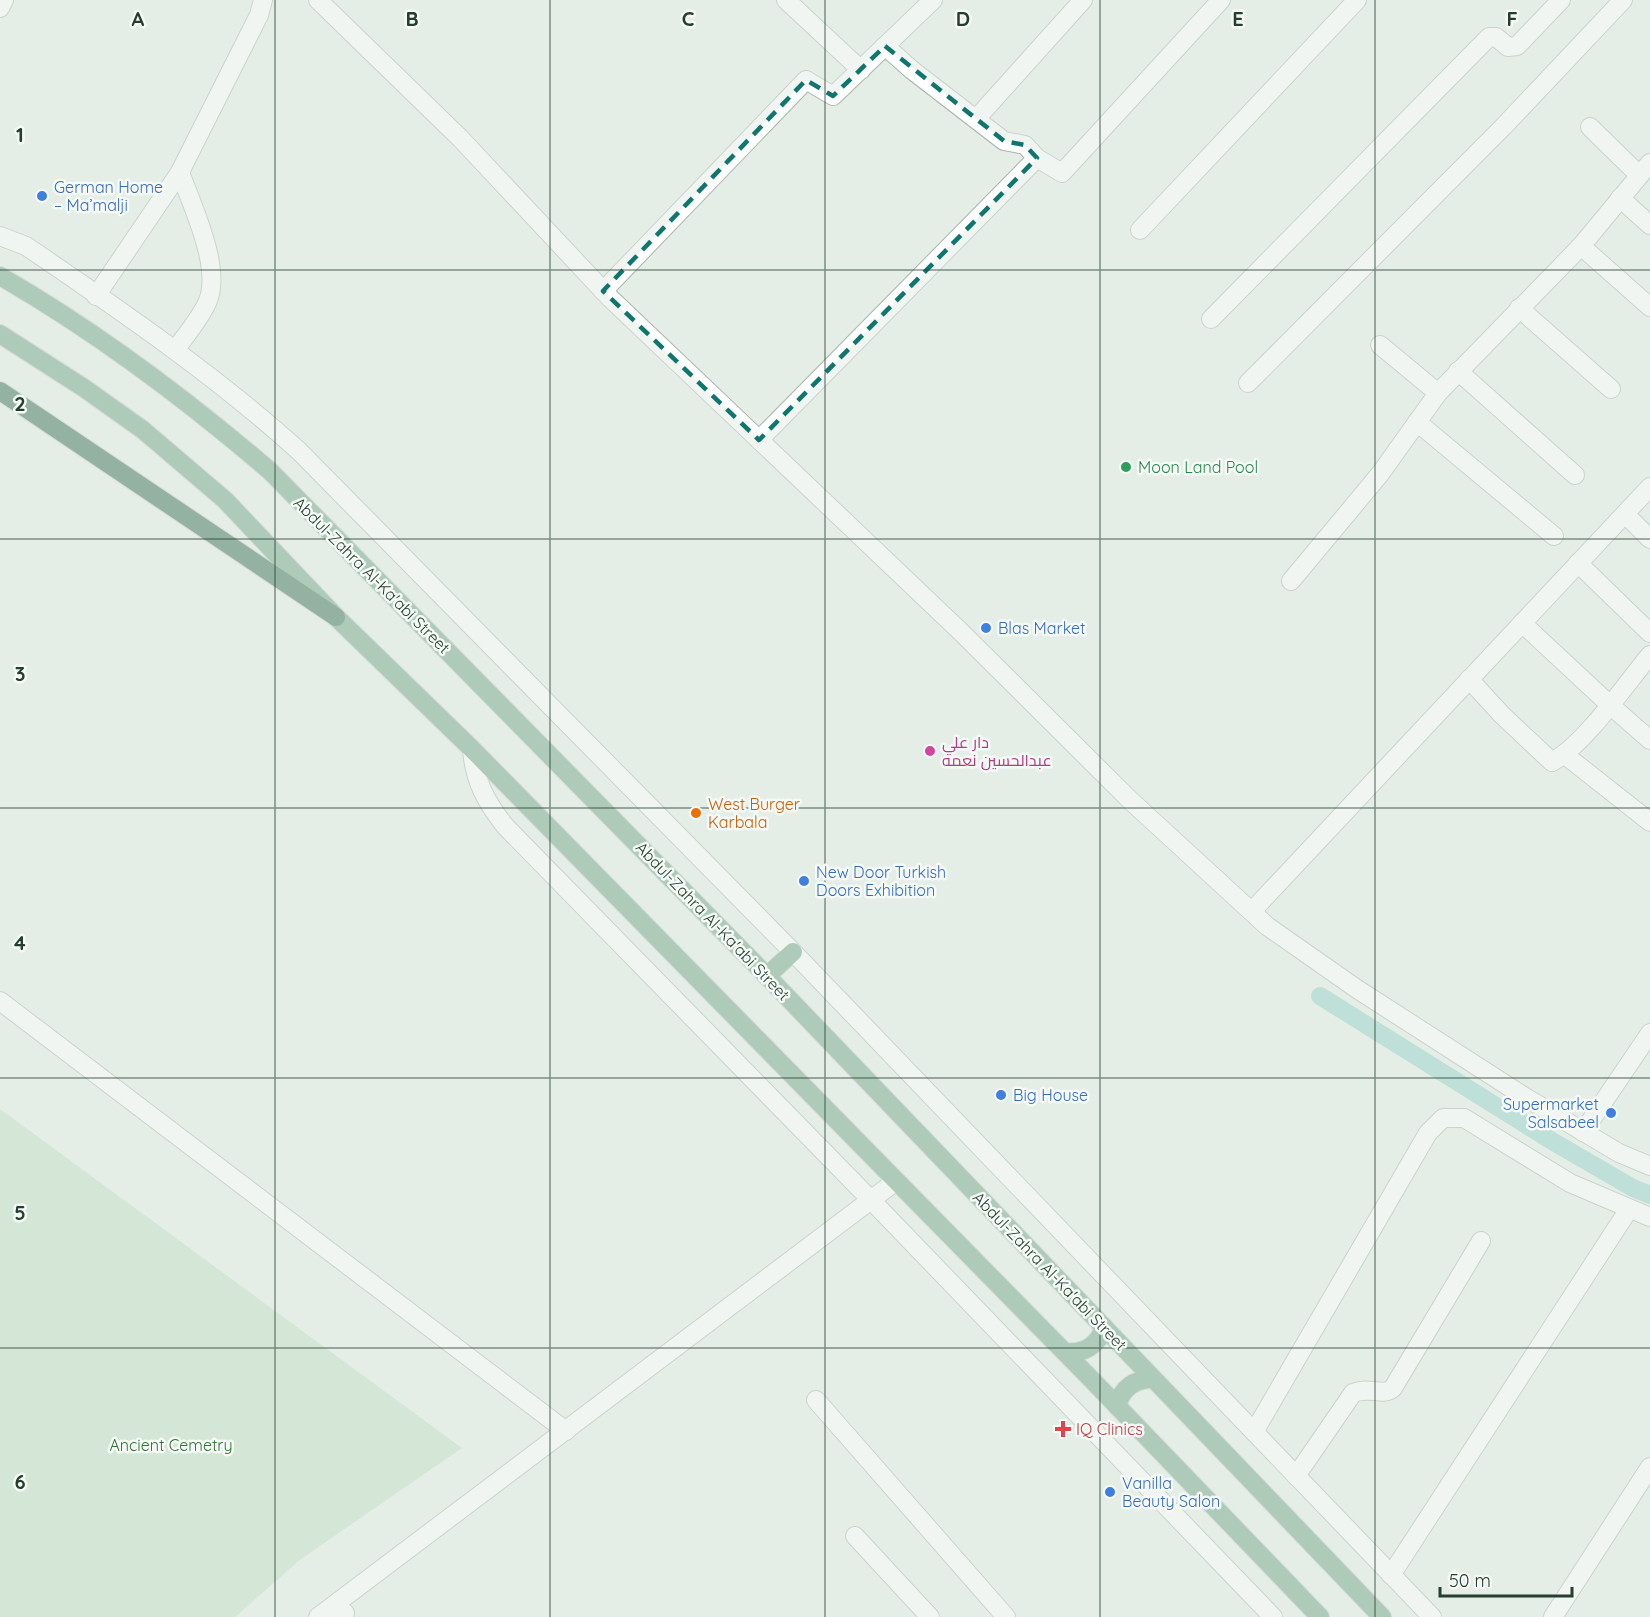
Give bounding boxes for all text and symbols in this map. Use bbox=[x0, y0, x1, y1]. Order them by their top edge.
text: A bbox=[132, 6, 145, 31]
text: B bbox=[405, 6, 419, 31]
text: C bbox=[682, 6, 695, 31]
text: D bbox=[956, 6, 970, 31]
text: E bbox=[1232, 6, 1244, 31]
text: F bbox=[1506, 6, 1518, 31]
text: 1 bbox=[16, 122, 24, 147]
place label: German Home – Ma’malji bbox=[54, 177, 163, 215]
marker: German Home – Ma’malji bbox=[35, 189, 49, 203]
text: 2 bbox=[14, 391, 26, 416]
place label: Moon Land Pool bbox=[1138, 457, 1258, 477]
marker: Moon Land Pool bbox=[1119, 460, 1133, 474]
street label: Abdul-Zahra Al-Ka'abi Street bbox=[290, 493, 454, 657]
place label: Blas Market bbox=[998, 618, 1085, 638]
marker: Blas Market bbox=[979, 621, 993, 635]
text: 3 bbox=[15, 661, 25, 686]
place label: دار علي عبدالحسين نعمه bbox=[942, 732, 1052, 771]
marker: دار علي عبدالحسين نعمه bbox=[923, 744, 937, 758]
place label: West Burger Karbala bbox=[708, 794, 800, 832]
marker: West Burger Karbala bbox=[689, 806, 703, 820]
street label: Abdul-Zahra Al-Ka'abi Street bbox=[632, 837, 794, 1005]
place label: New Door Turkish Doors Exhibition bbox=[816, 862, 946, 900]
marker: New Door Turkish Doors Exhibition bbox=[797, 874, 811, 888]
text: 4 bbox=[14, 930, 26, 955]
place label: Big House bbox=[1013, 1085, 1088, 1105]
marker: Big House bbox=[994, 1088, 1008, 1102]
place label: Supermarket Salsabeel bbox=[1503, 1094, 1599, 1132]
marker: Supermarket Salsabeel bbox=[1604, 1106, 1618, 1120]
street label: Abdul-Zahra Al-Ka'abi Street bbox=[969, 1187, 1131, 1355]
text: 5 bbox=[14, 1200, 26, 1225]
place label: IQ Clinics bbox=[1076, 1419, 1143, 1439]
marker: IQ Clinics bbox=[1054, 1420, 1072, 1438]
park label: Ancient Cemetry bbox=[109, 1435, 233, 1455]
text: 6 bbox=[14, 1469, 26, 1494]
place label: Vanilla Beauty Salon bbox=[1122, 1473, 1220, 1511]
marker: Vanilla Beauty Salon bbox=[1103, 1485, 1117, 1499]
scale bar bbox=[1440, 1560, 1572, 1598]
text: 50 m bbox=[1449, 1569, 1491, 1592]

